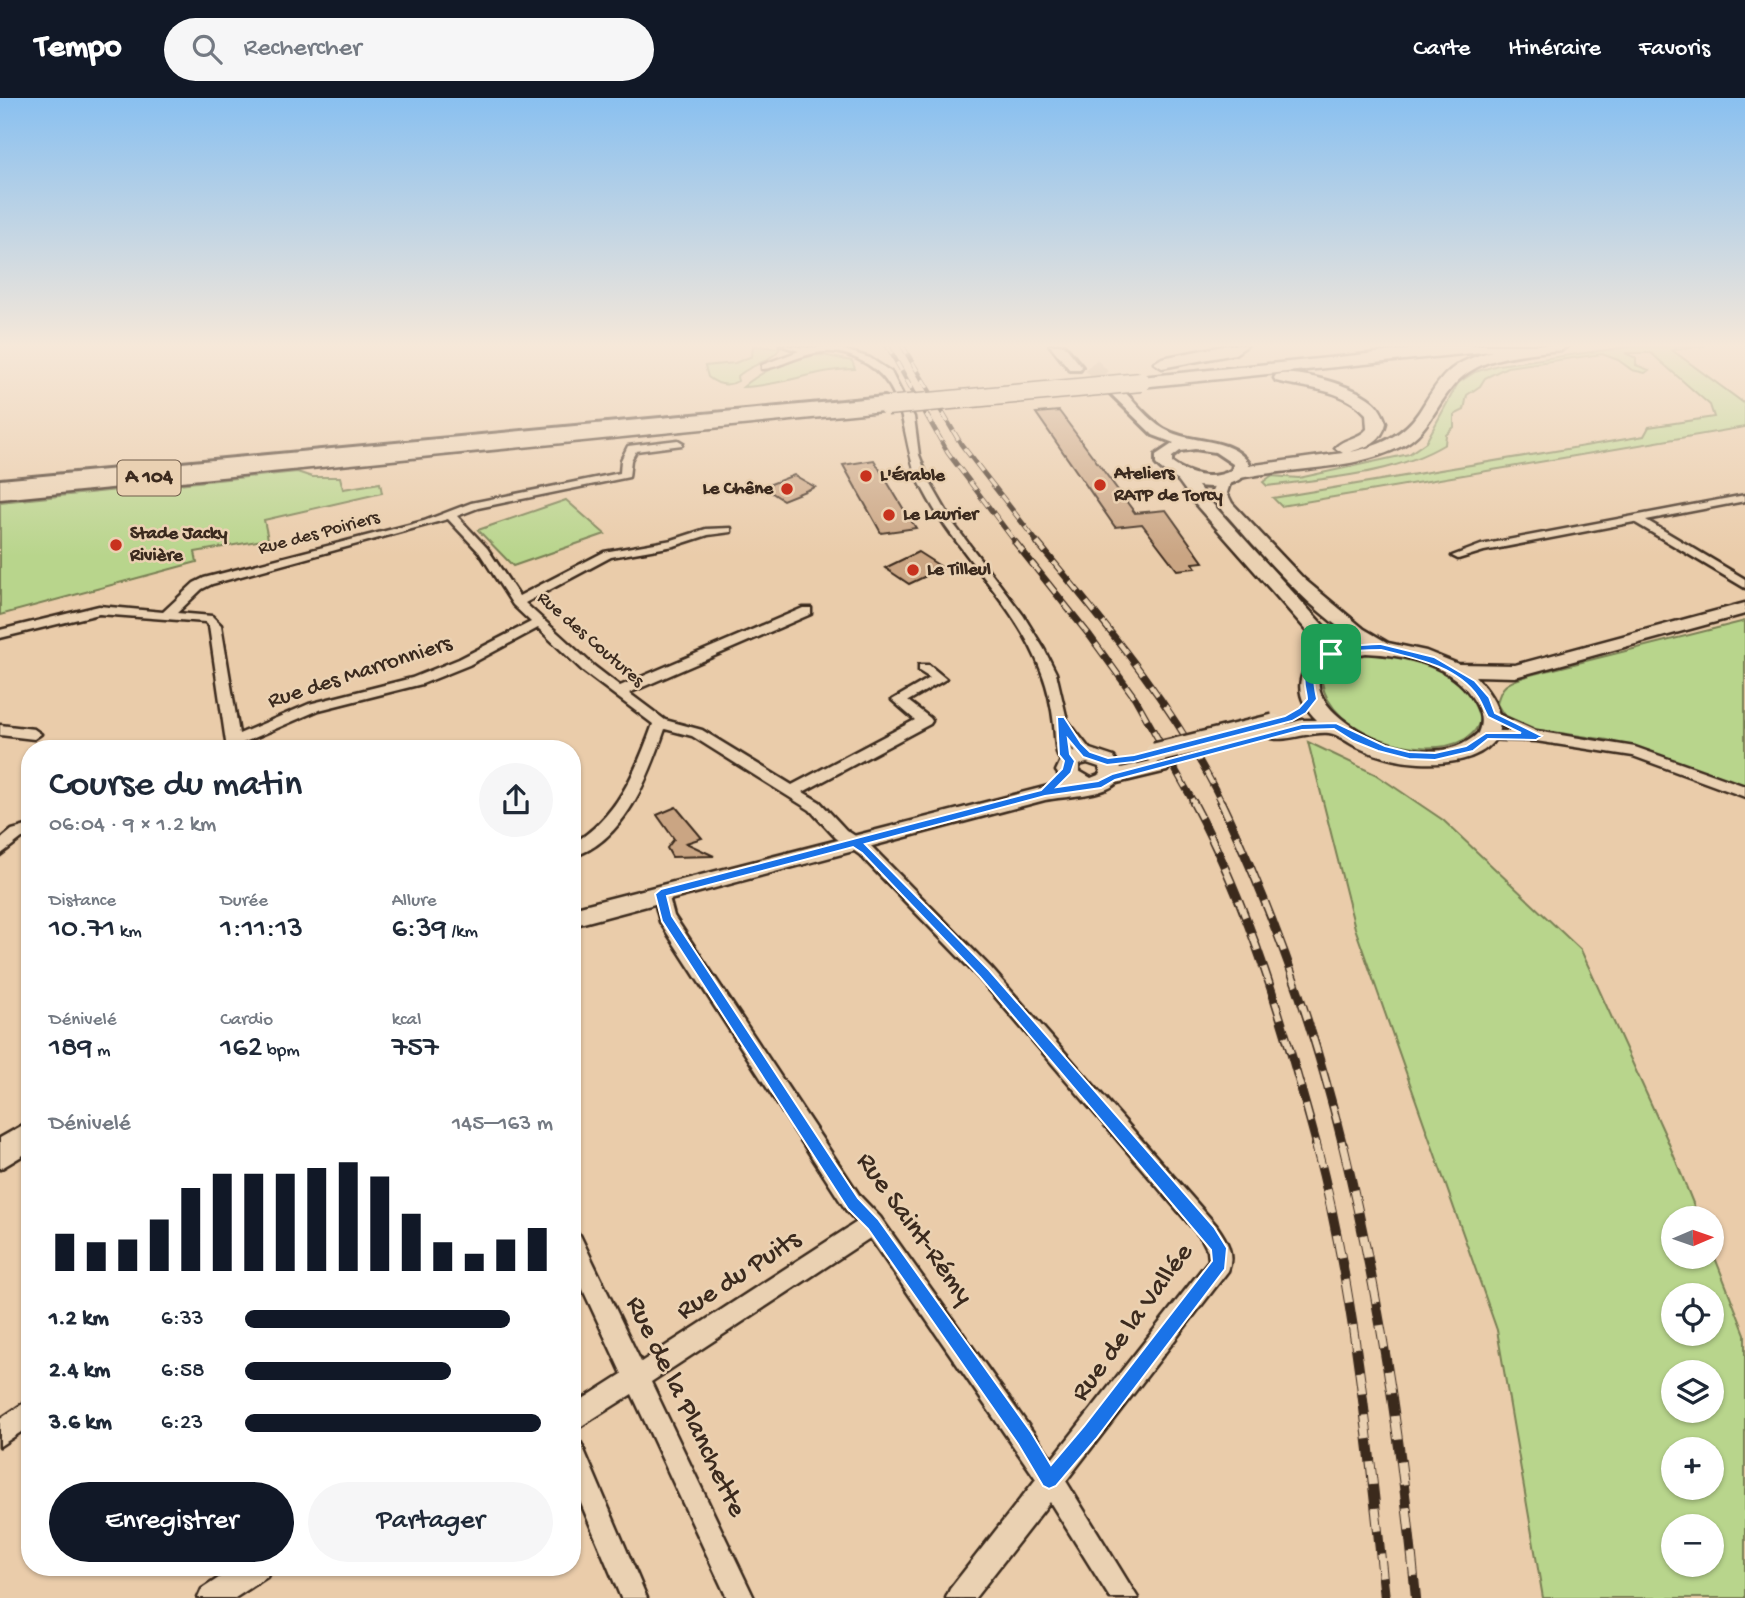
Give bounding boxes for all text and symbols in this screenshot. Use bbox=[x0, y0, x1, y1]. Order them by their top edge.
search box bbox=[164, 18, 654, 81]
text: Tempo bbox=[35, 30, 122, 68]
icon: search bbox=[188, 30, 226, 68]
text: Rechercher bbox=[244, 34, 361, 65]
text: Carte bbox=[1413, 35, 1470, 64]
text: Itinéraire bbox=[1508, 35, 1601, 64]
text: Favoris bbox=[1639, 35, 1710, 64]
road number: A 104 bbox=[118, 460, 180, 496]
place label: Ateliers RATP de Torcy bbox=[1113, 463, 1223, 508]
place label: L'Érable bbox=[880, 465, 946, 488]
marker: L'Érable bbox=[858, 468, 874, 484]
marker: Ateliers RATP de Torcy bbox=[1092, 477, 1108, 493]
place label: Le Chêne bbox=[703, 478, 774, 501]
marker: Le Chêne bbox=[779, 481, 795, 497]
place label: Le Laurier bbox=[903, 504, 980, 527]
street label: Rue des Poiriers bbox=[256, 507, 383, 561]
marker: Le Laurier bbox=[881, 507, 897, 523]
place label: Stade Jacky Rivière bbox=[129, 523, 228, 568]
marker: Stade Jacky Rivière bbox=[108, 537, 124, 553]
place label: Le Tilleul bbox=[927, 559, 991, 582]
marker: Le Tilleul bbox=[905, 562, 921, 578]
street label: Rue des Coutures bbox=[532, 587, 649, 694]
pin bbox=[1301, 624, 1361, 684]
street label: Rue des Marronniers bbox=[265, 630, 456, 715]
icon: arrive bbox=[1312, 635, 1350, 673]
button: share bbox=[479, 763, 553, 837]
text: Course du matin bbox=[49, 764, 302, 808]
text: 06:04 · 9 × 1.2 km bbox=[49, 812, 216, 839]
text: Distance bbox=[49, 890, 116, 913]
text: Durée bbox=[220, 890, 268, 913]
text: Allure bbox=[392, 890, 437, 913]
text: 10.71 bbox=[49, 913, 115, 948]
text: 1:11:13 bbox=[220, 913, 303, 948]
text: 6:39 bbox=[392, 913, 447, 948]
text: km bbox=[115, 921, 142, 944]
text: /km bbox=[447, 921, 478, 944]
text: Dénivelé bbox=[49, 1009, 117, 1032]
text: Cardio bbox=[220, 1009, 273, 1032]
text: kcal bbox=[392, 1009, 421, 1032]
text: 189 bbox=[49, 1032, 93, 1067]
text: 162 bbox=[220, 1032, 262, 1067]
text: 757 bbox=[392, 1032, 439, 1067]
text: m bbox=[93, 1040, 111, 1063]
text: bpm bbox=[262, 1040, 300, 1063]
text: Dénivelé bbox=[49, 1111, 131, 1138]
text: 145–163 m bbox=[452, 1111, 553, 1138]
street label: Rue Saint-Rémy bbox=[848, 1147, 980, 1312]
north arrow bbox=[1661, 1206, 1724, 1269]
map controls bbox=[1661, 1206, 1724, 1577]
street label: Rue du Puits bbox=[671, 1223, 808, 1328]
street label: Rue de la Vallée bbox=[1065, 1237, 1202, 1408]
button: locate bbox=[1661, 1283, 1724, 1346]
street label: Rue de la Planchette bbox=[617, 1291, 753, 1523]
text: 1.2 km bbox=[49, 1306, 109, 1333]
text: 6:33 bbox=[161, 1306, 204, 1333]
text: 2.4 km bbox=[49, 1358, 110, 1385]
text: 6:58 bbox=[161, 1358, 205, 1385]
button: layers bbox=[1661, 1360, 1724, 1423]
text: 3.6 km bbox=[49, 1410, 112, 1437]
text: 6:23 bbox=[161, 1410, 203, 1437]
button: + bbox=[1661, 1437, 1724, 1500]
button: Enregistrer bbox=[49, 1482, 294, 1562]
button: Partager bbox=[308, 1482, 553, 1562]
button: − bbox=[1661, 1514, 1724, 1577]

